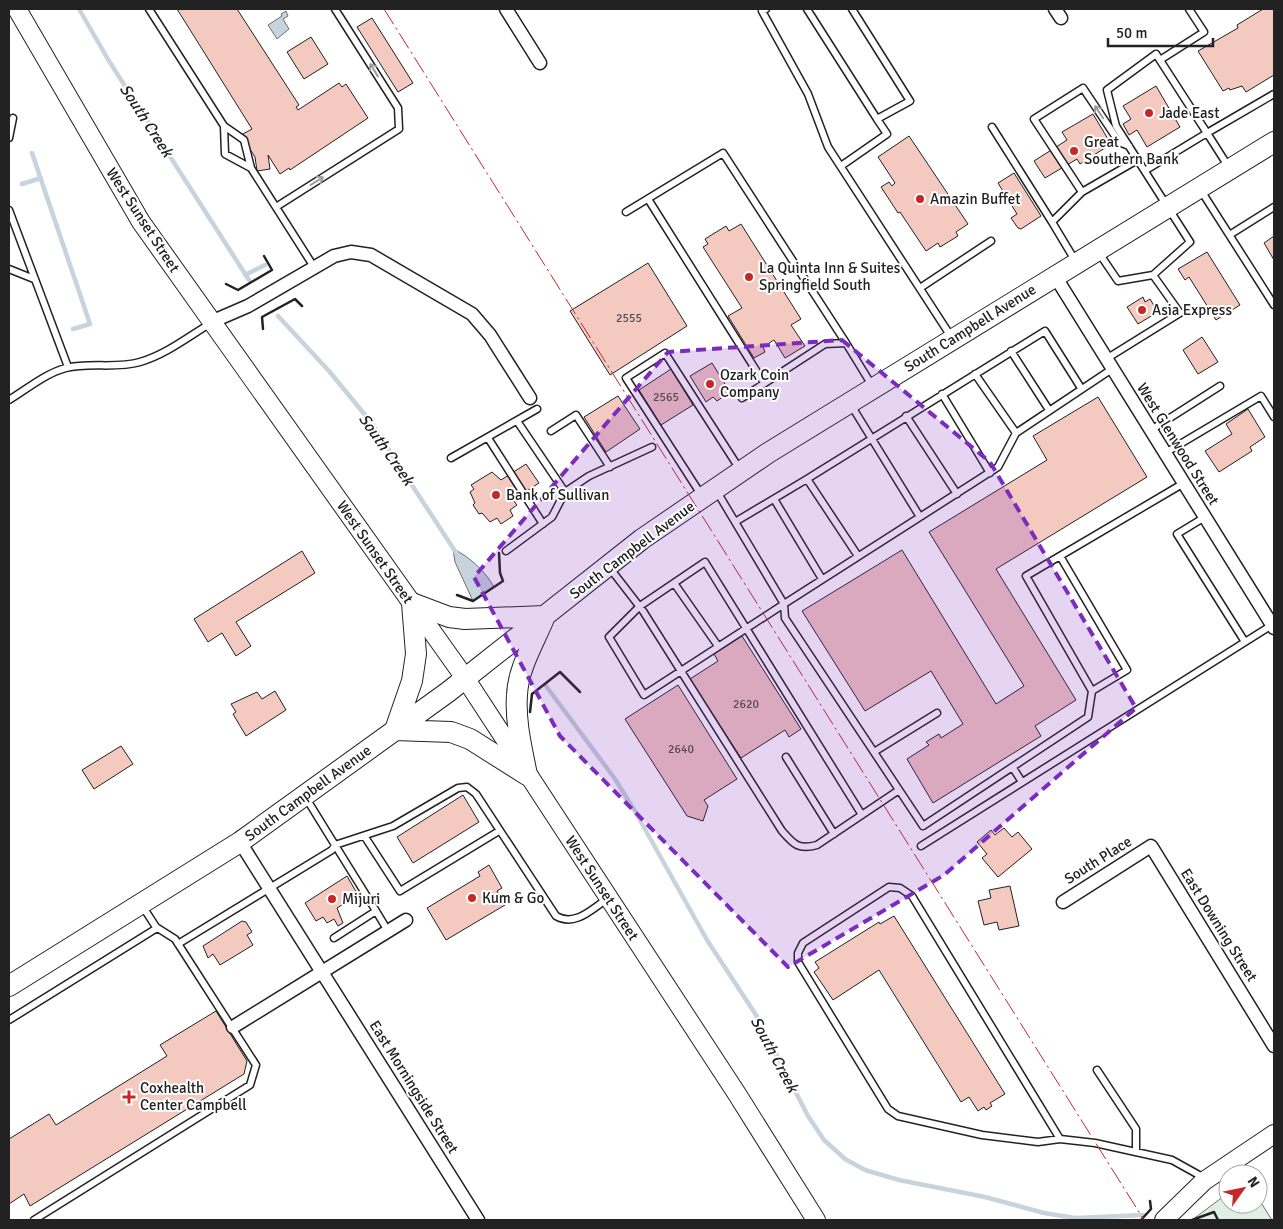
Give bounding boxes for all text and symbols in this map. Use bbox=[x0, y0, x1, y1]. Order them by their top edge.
scale bar bbox=[1108, 15, 1213, 47]
text: 50 m bbox=[1116, 24, 1147, 42]
one-way arrow bbox=[369, 64, 379, 78]
water label: South Creek bbox=[115, 80, 178, 162]
place label: Jade East bbox=[1159, 104, 1219, 122]
one-way arrow bbox=[1094, 105, 1104, 119]
marker: Jade East bbox=[1143, 107, 1155, 119]
place label: Great Southern Bank bbox=[1084, 133, 1179, 168]
marker: Great Southern Bank bbox=[1068, 145, 1080, 157]
street label: West Sunset Street bbox=[102, 164, 184, 276]
one-way arrow bbox=[309, 175, 323, 185]
place label: Amazin Buffet bbox=[930, 190, 1020, 208]
marker: Amazin Buffet bbox=[914, 193, 926, 205]
place label: La Quinta Inn & Suites Springfield South bbox=[759, 259, 901, 294]
marker: La Quinta Inn & Suites Springfield South bbox=[743, 271, 755, 283]
street label: South Campbell Avenue bbox=[901, 280, 1039, 376]
place label: Asia Express bbox=[1152, 301, 1232, 319]
marker: Asia Express bbox=[1136, 304, 1148, 316]
house number: 2555 bbox=[616, 311, 642, 326]
place label: Ozark Coin Company bbox=[720, 366, 789, 401]
marker: Ozark Coin Company bbox=[704, 378, 716, 390]
street label: West Glenwood Street bbox=[1133, 380, 1223, 508]
house number: 2565 bbox=[653, 390, 679, 405]
water label: South Creek bbox=[354, 410, 419, 491]
place label: Bank of Sullivan bbox=[506, 486, 609, 504]
marker: Bank of Sullivan bbox=[490, 489, 502, 501]
street label: West Sunset Street bbox=[333, 497, 417, 607]
street label: South Campbell Avenue bbox=[566, 497, 698, 603]
house number: 2620 bbox=[733, 697, 759, 712]
street label: South Campbell Avenue bbox=[241, 741, 375, 845]
house number: 2640 bbox=[668, 742, 694, 757]
street label: West Sunset Street bbox=[561, 832, 643, 944]
street label: South Place bbox=[1061, 832, 1135, 888]
street label: East Downing Street bbox=[1177, 865, 1261, 985]
place label: Kum & Go bbox=[482, 889, 544, 907]
place label: Mijuri bbox=[342, 890, 380, 908]
marker: Kum & Go bbox=[466, 892, 478, 904]
marker: Mijuri bbox=[326, 893, 338, 905]
water label: South Creek bbox=[746, 1013, 803, 1098]
street label: East Morningside Street bbox=[366, 1017, 462, 1157]
place label: Coxhealth Center Campbell bbox=[140, 1079, 247, 1114]
marker: Coxhealth Center Campbell bbox=[122, 1090, 136, 1104]
north arrow bbox=[1218, 1164, 1268, 1214]
text: N bbox=[1244, 1173, 1263, 1191]

